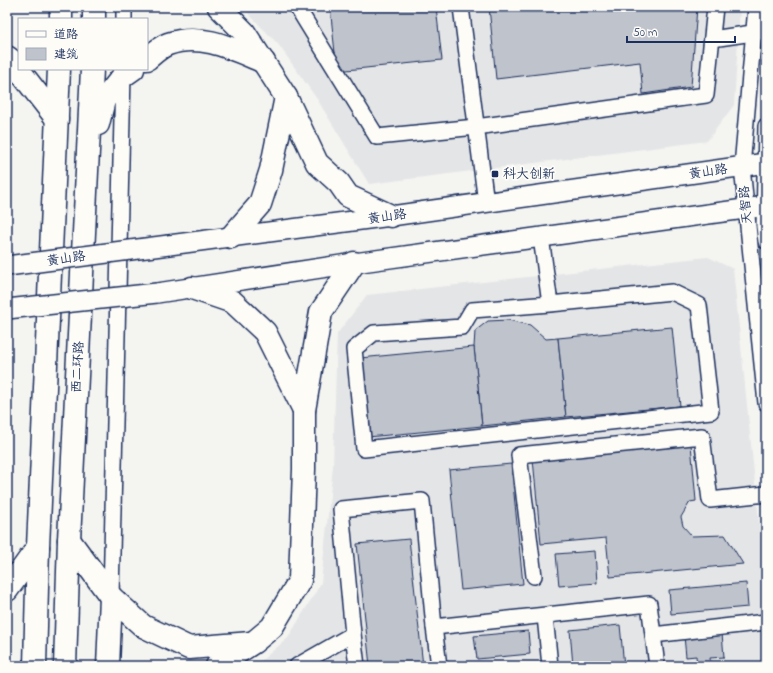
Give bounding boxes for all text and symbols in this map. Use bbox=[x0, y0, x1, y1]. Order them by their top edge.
legend bbox=[18, 18, 148, 70]
scale bar bbox=[627, 18, 735, 44]
text: 50 m bbox=[633, 24, 657, 42]
text: 道路 bbox=[54, 26, 78, 44]
text: 建筑 bbox=[54, 46, 78, 64]
street label: 黄山路 bbox=[687, 160, 729, 184]
place label: 科大创新 bbox=[503, 165, 555, 184]
marker: 科大创新 bbox=[490, 169, 500, 179]
street label: 天智路 bbox=[735, 185, 757, 225]
street label: 黄山路 bbox=[366, 205, 408, 229]
street label: 黄山路 bbox=[45, 247, 87, 271]
street label: 西二环路 bbox=[67, 341, 89, 393]

